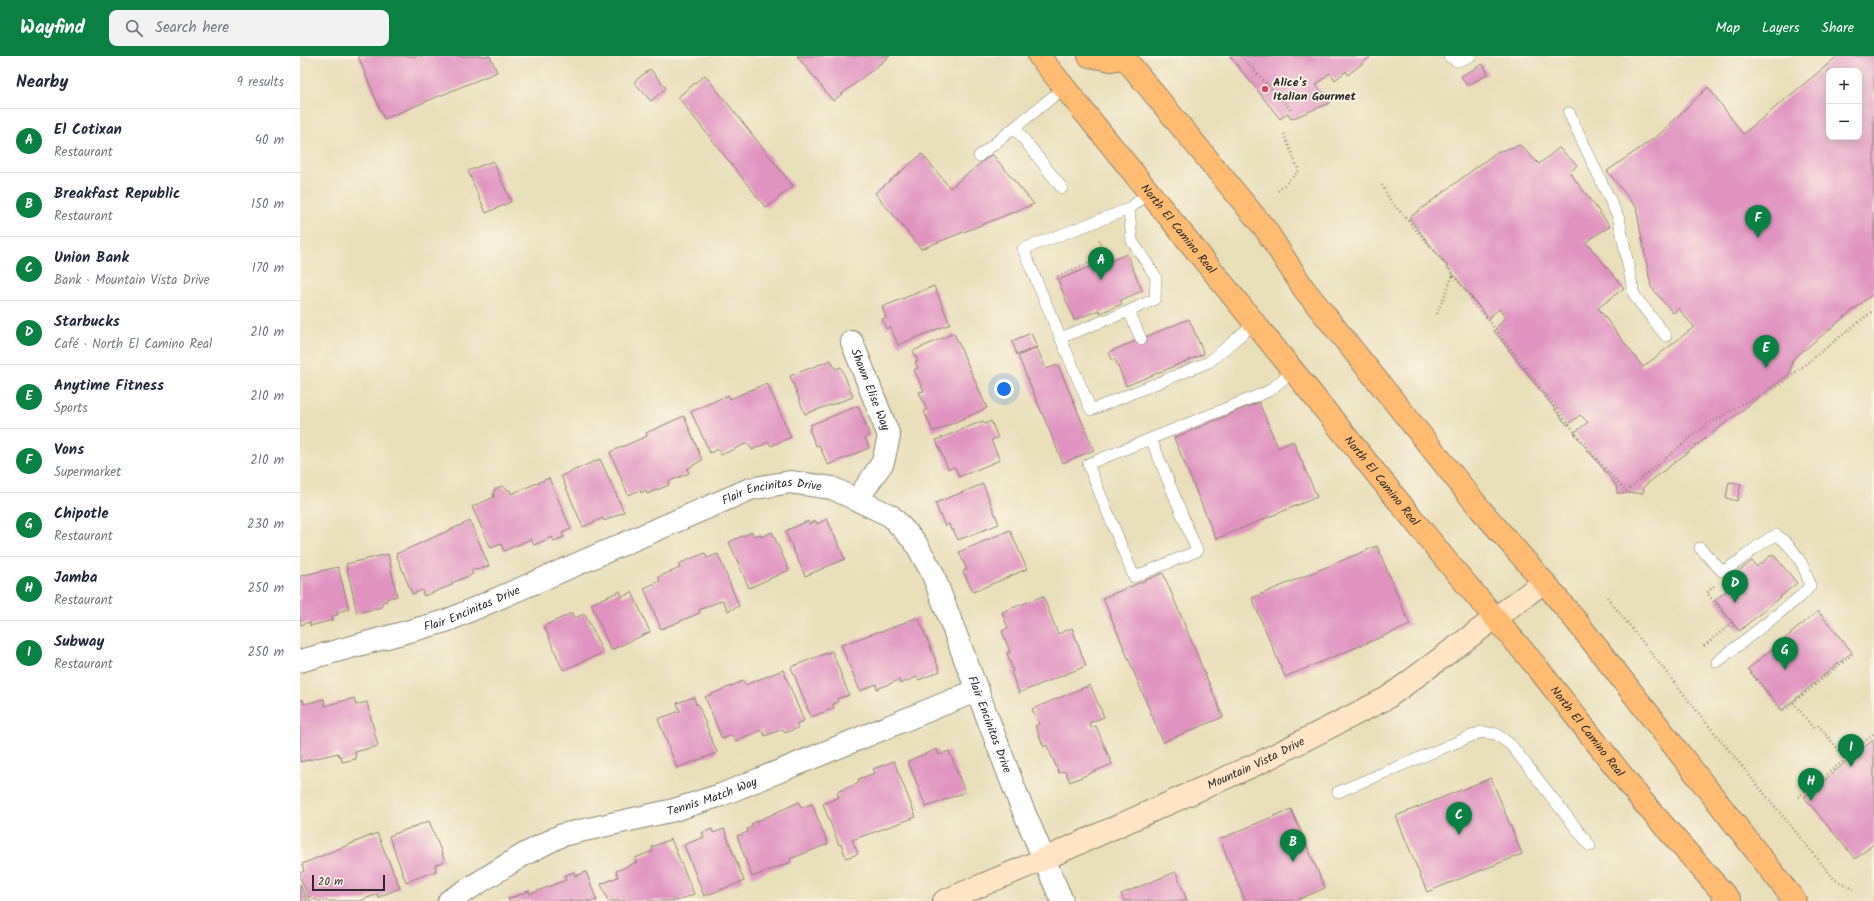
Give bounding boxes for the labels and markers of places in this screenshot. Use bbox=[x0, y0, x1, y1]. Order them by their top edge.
place label: Alice's Italian Gourmet bbox=[1273, 73, 1356, 106]
marker: Alice's Italian Gourmet bbox=[1260, 84, 1270, 94]
pin: F bbox=[1745, 205, 1771, 238]
pin: A bbox=[1088, 247, 1114, 280]
pin: E bbox=[1753, 335, 1779, 368]
pin: D bbox=[1722, 570, 1748, 603]
pin: G bbox=[1772, 637, 1798, 670]
pin: I bbox=[1838, 734, 1864, 767]
pin: H bbox=[1798, 768, 1824, 801]
pin: C bbox=[1446, 802, 1472, 835]
pin: B bbox=[1280, 829, 1306, 862]

